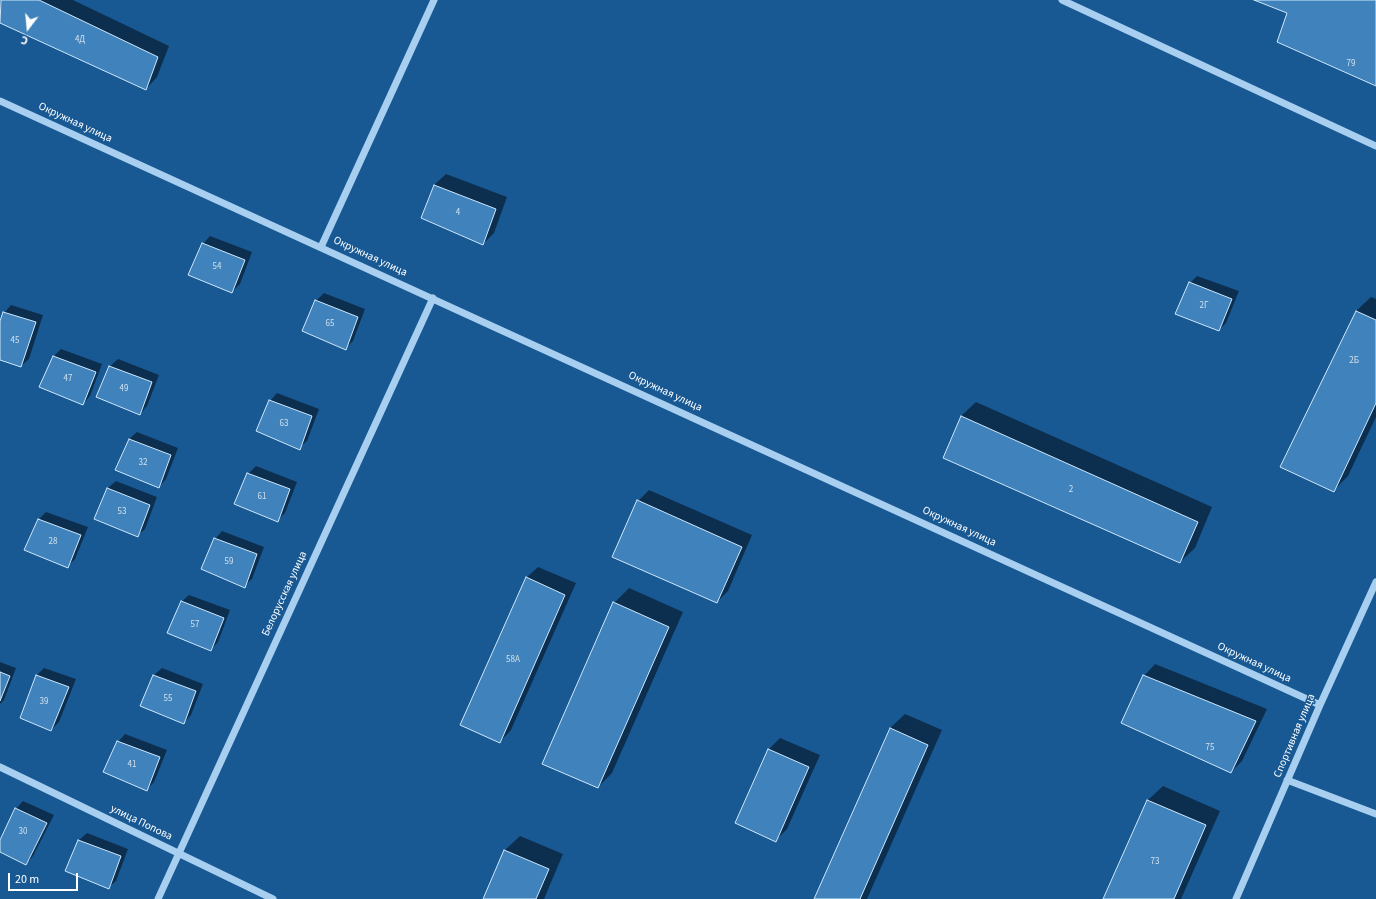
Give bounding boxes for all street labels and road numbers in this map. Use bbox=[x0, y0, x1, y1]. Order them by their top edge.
street label: Окружная улица bbox=[36, 100, 114, 146]
street label: Окружная улица bbox=[331, 234, 409, 280]
street label: Окружная улица bbox=[626, 369, 704, 415]
street label: Окружная улица bbox=[920, 504, 998, 550]
street label: Белорусская улица bbox=[260, 549, 310, 639]
street label: Окружная улица bbox=[1215, 640, 1293, 686]
street label: Спортивная улица bbox=[1271, 692, 1319, 780]
street label: улица Попова bbox=[108, 802, 174, 844]

